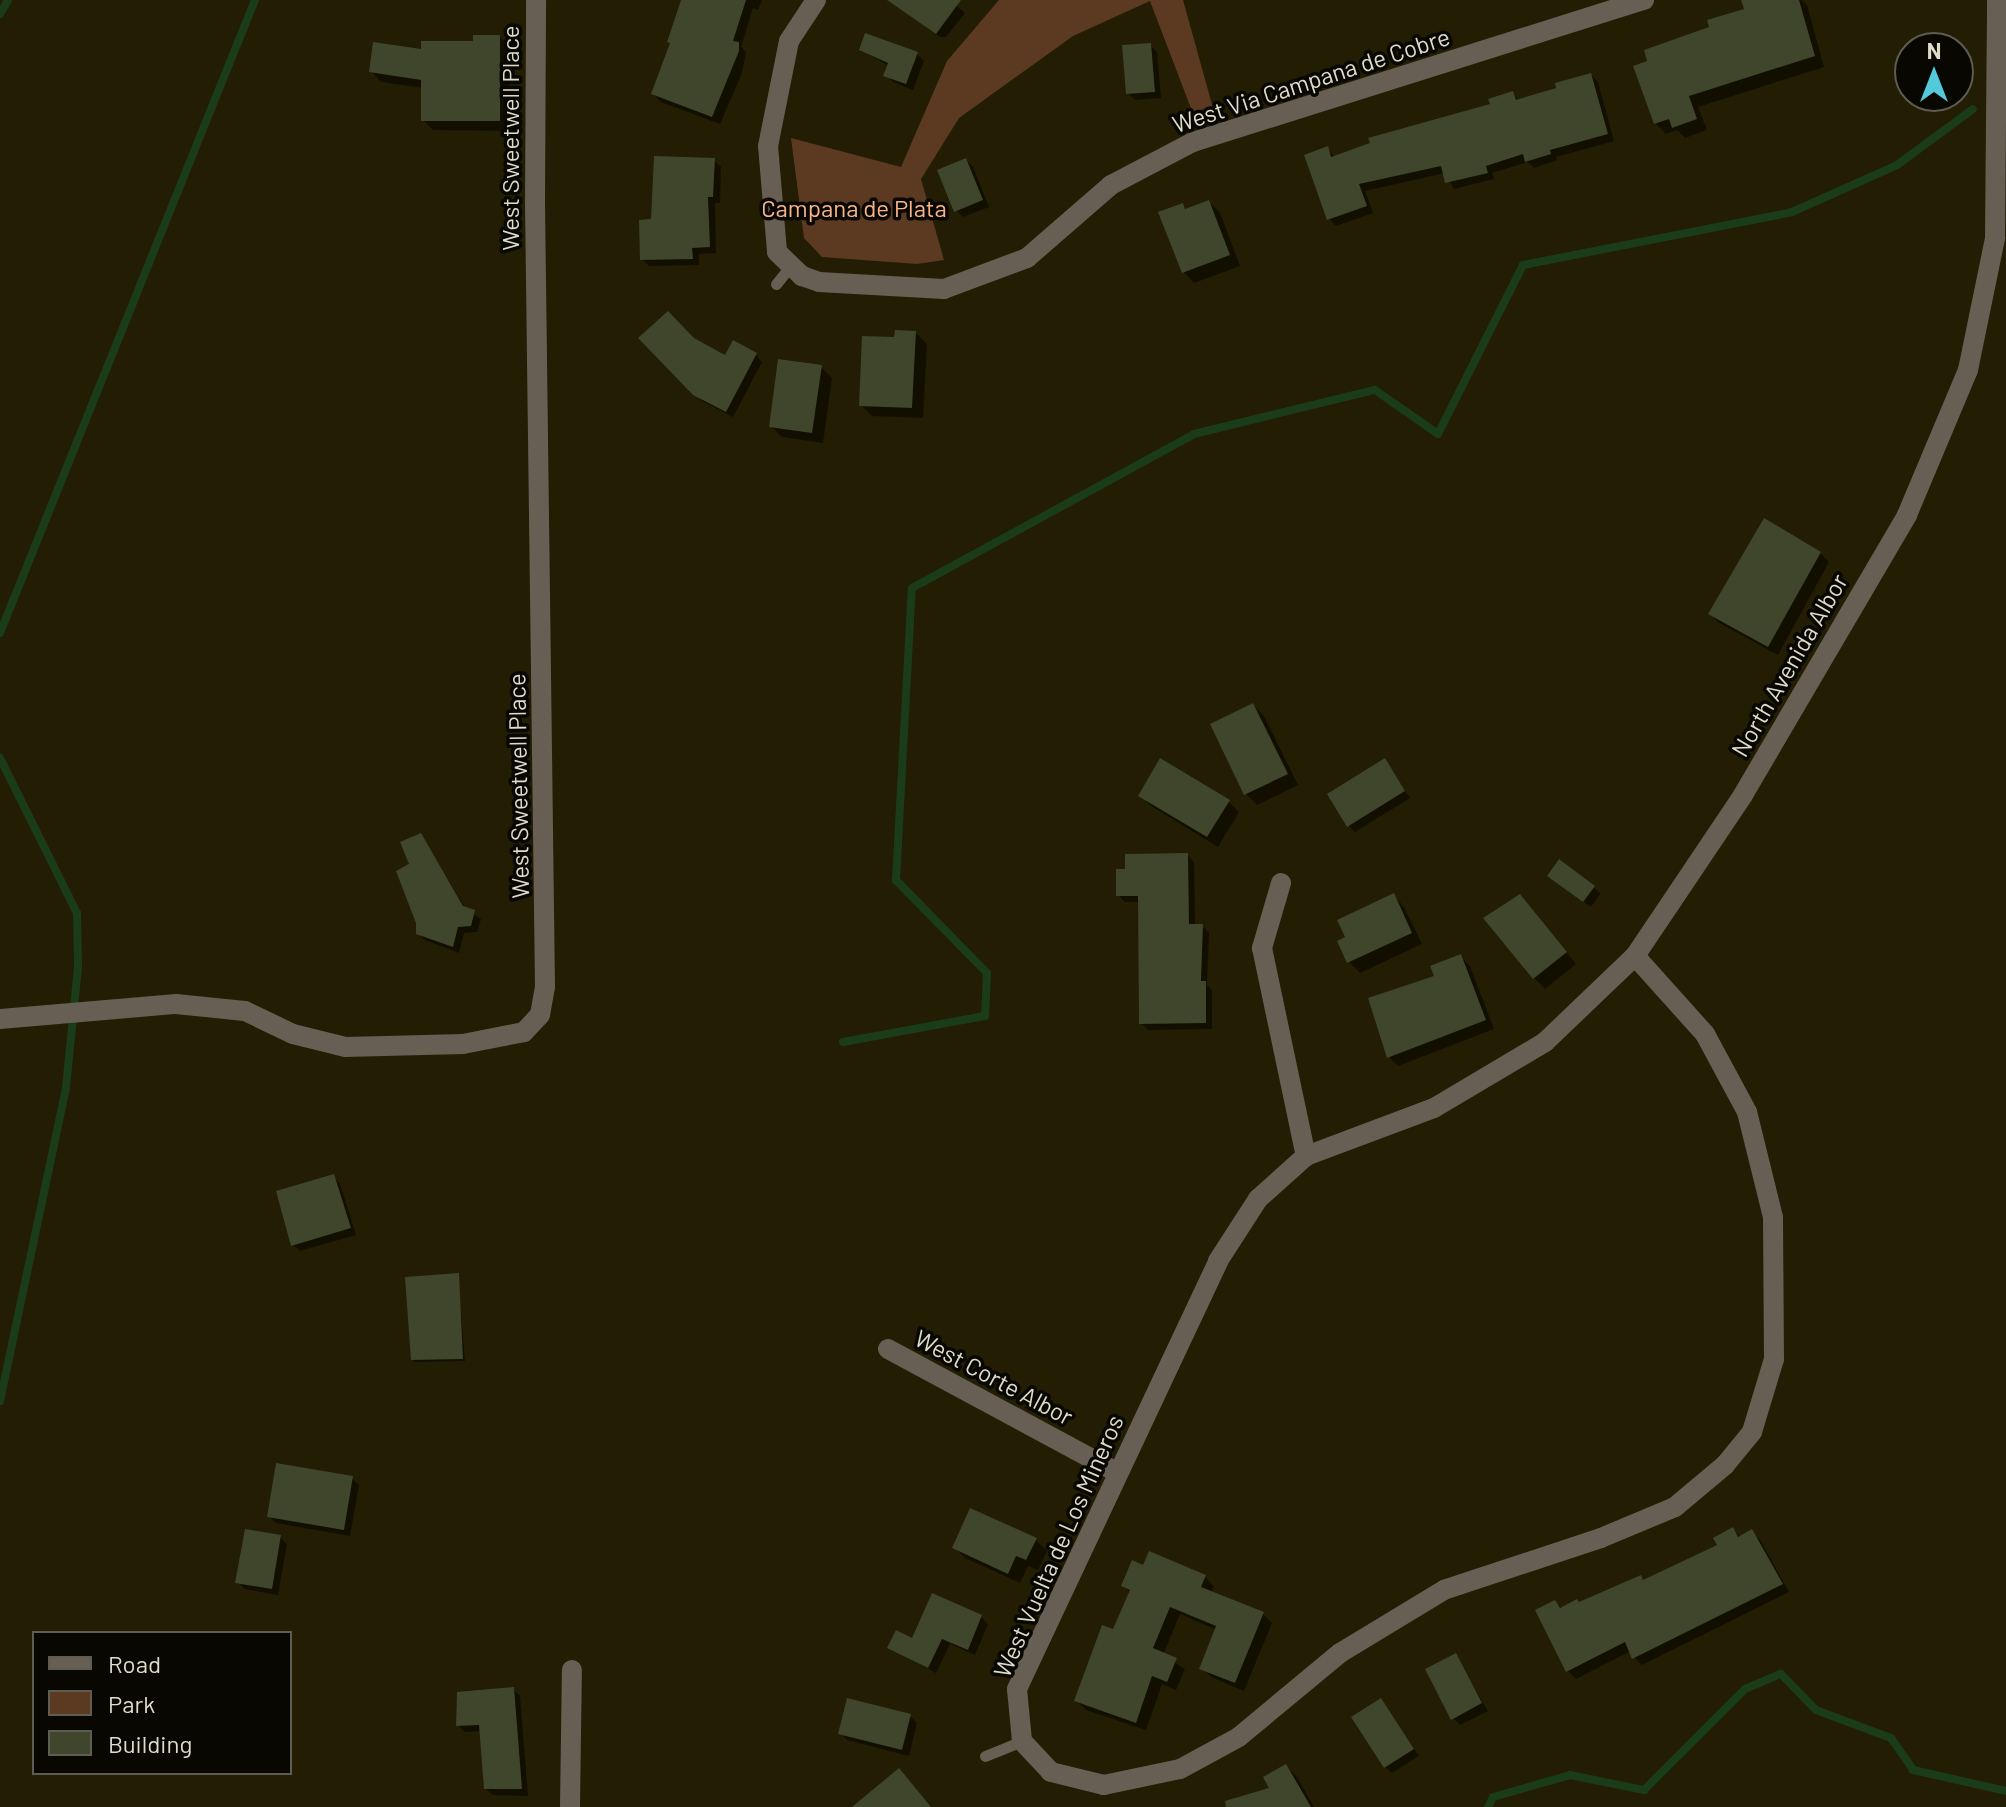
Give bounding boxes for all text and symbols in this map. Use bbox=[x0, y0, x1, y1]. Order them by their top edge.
street label: West Via Campana de Cobre bbox=[1169, 22, 1453, 138]
street label: West Sweetwell Place bbox=[496, 25, 524, 251]
north arrow bbox=[1894, 32, 1974, 112]
text: N bbox=[1927, 37, 1941, 63]
park label: Campana de Plata bbox=[761, 194, 947, 222]
street label: North Avenida Albor bbox=[1725, 568, 1853, 762]
street label: West Sweetwell Place bbox=[502, 673, 534, 899]
street label: West Corte Albor bbox=[910, 1323, 1078, 1431]
street label: West Vuelta de Los Mineros bbox=[987, 1410, 1129, 1682]
legend bbox=[32, 1631, 292, 1775]
text: Road bbox=[108, 1649, 161, 1678]
text: Park bbox=[108, 1689, 155, 1718]
text: Building bbox=[108, 1729, 192, 1758]

